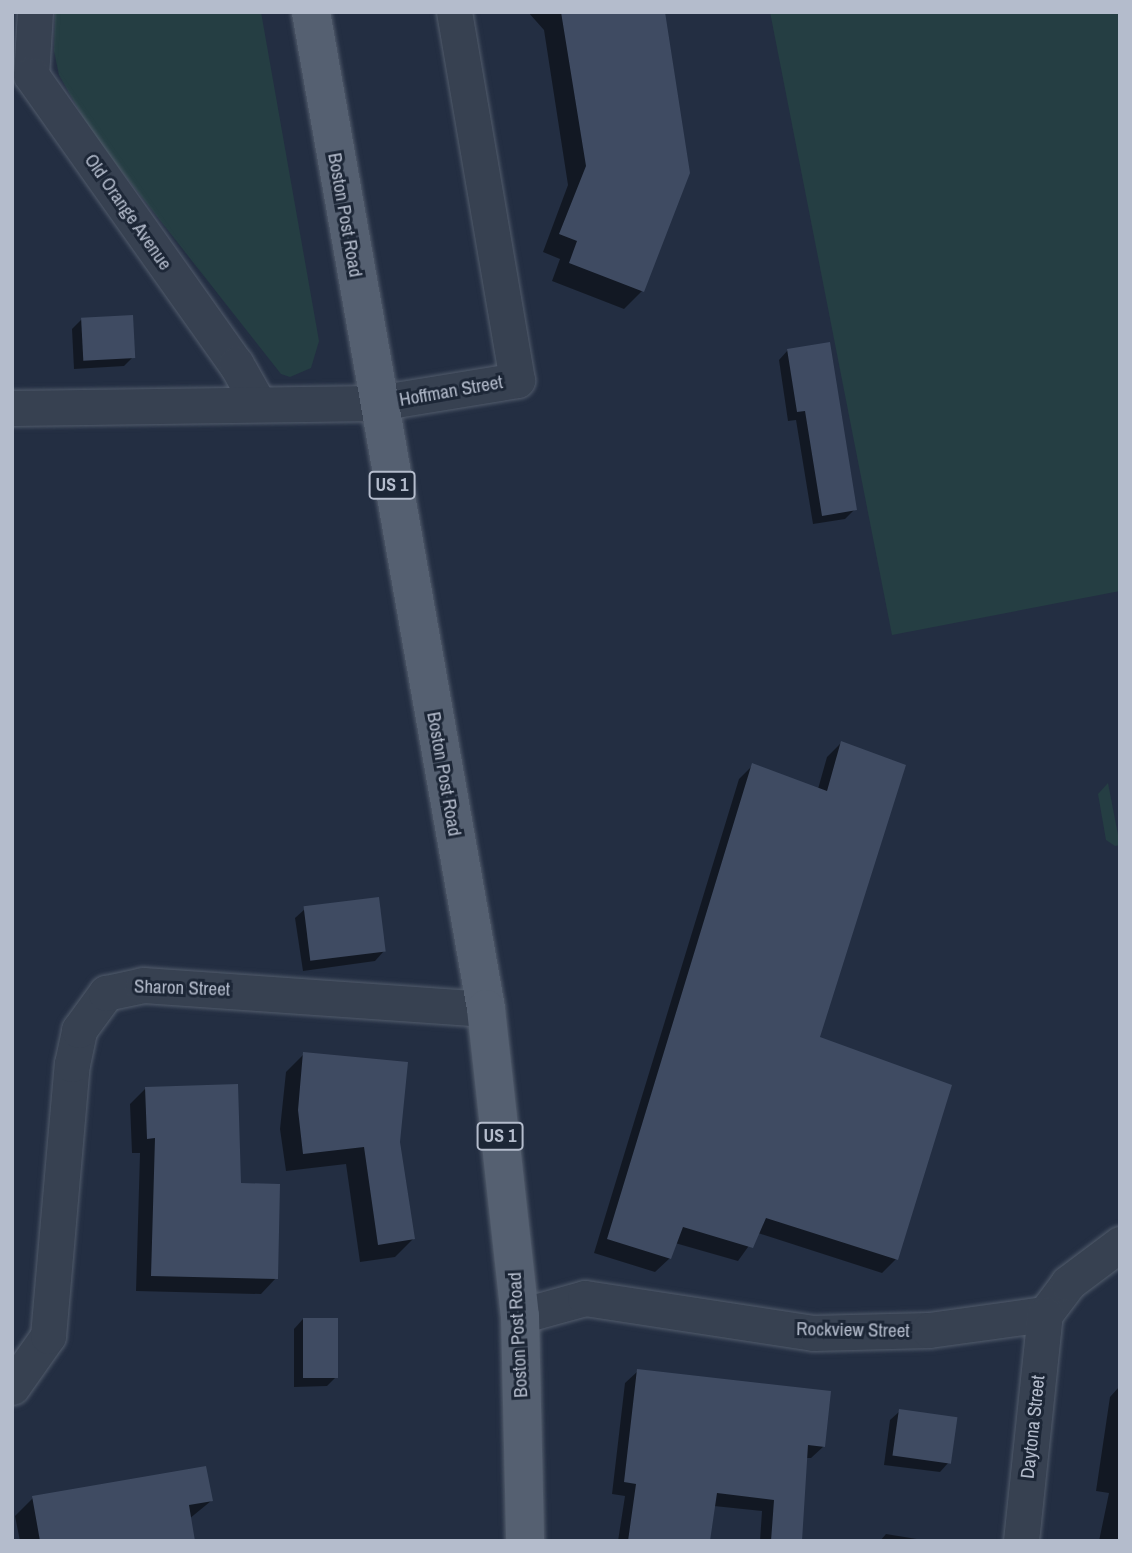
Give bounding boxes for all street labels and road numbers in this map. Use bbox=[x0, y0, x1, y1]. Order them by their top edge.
street label: Old Orange Avenue bbox=[79, 149, 177, 275]
street label: Boston Post Road bbox=[323, 151, 367, 279]
street label: Hoffman Street bbox=[398, 371, 504, 411]
road number: US 1 bbox=[368, 471, 416, 500]
street label: Boston Post Road bbox=[422, 710, 466, 838]
street label: Sharon Street bbox=[134, 975, 230, 1001]
road number: US 1 bbox=[476, 1121, 524, 1150]
street label: Boston Post Road bbox=[503, 1272, 533, 1398]
street label: Rockview Street bbox=[796, 1318, 910, 1342]
street label: Daytona Street bbox=[1016, 1374, 1050, 1480]

